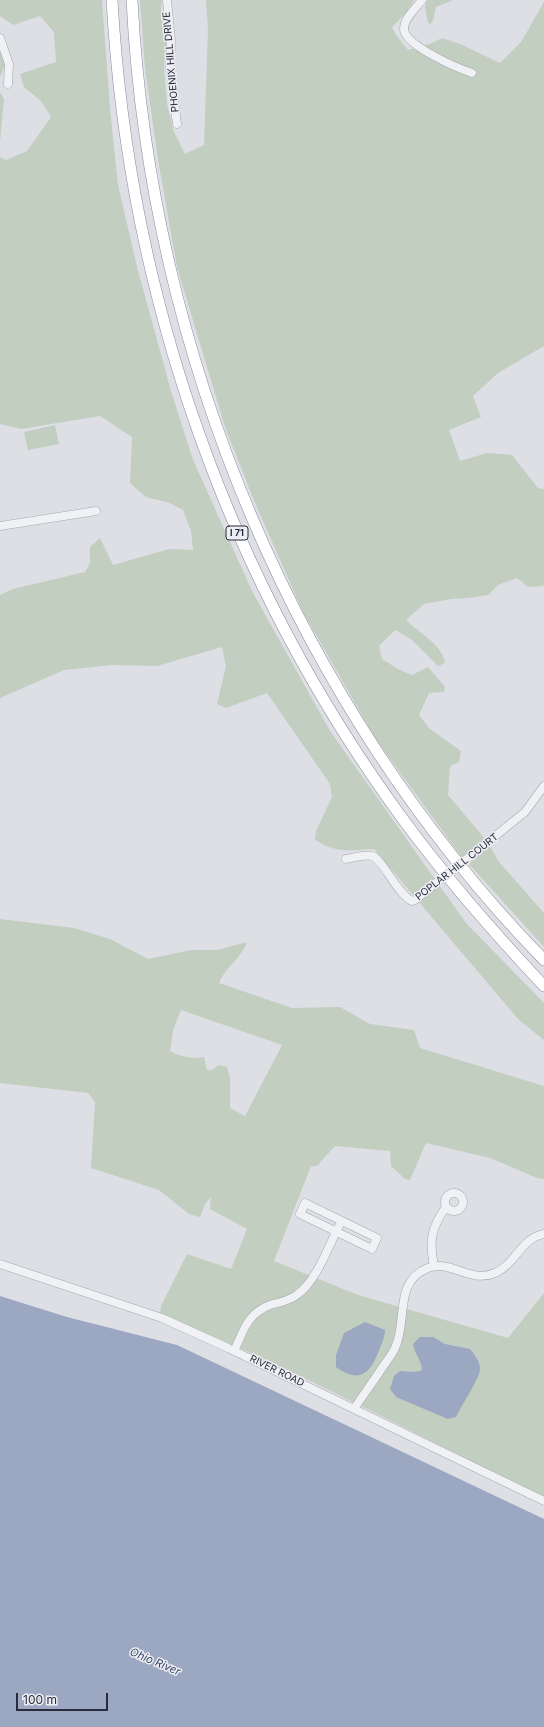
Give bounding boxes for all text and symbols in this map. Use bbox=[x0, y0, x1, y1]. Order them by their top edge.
street label: PHOENIX HILL DRIVE bbox=[161, 11, 181, 113]
road number: I 71 bbox=[226, 526, 248, 540]
street label: POPLAR HILL COURT bbox=[413, 831, 501, 903]
street label: RIVER ROAD bbox=[248, 1353, 306, 1389]
water label: Ohio River bbox=[128, 1645, 182, 1679]
scale bar bbox=[18, 1685, 110, 1711]
text: 100 m bbox=[23, 1692, 57, 1707]

